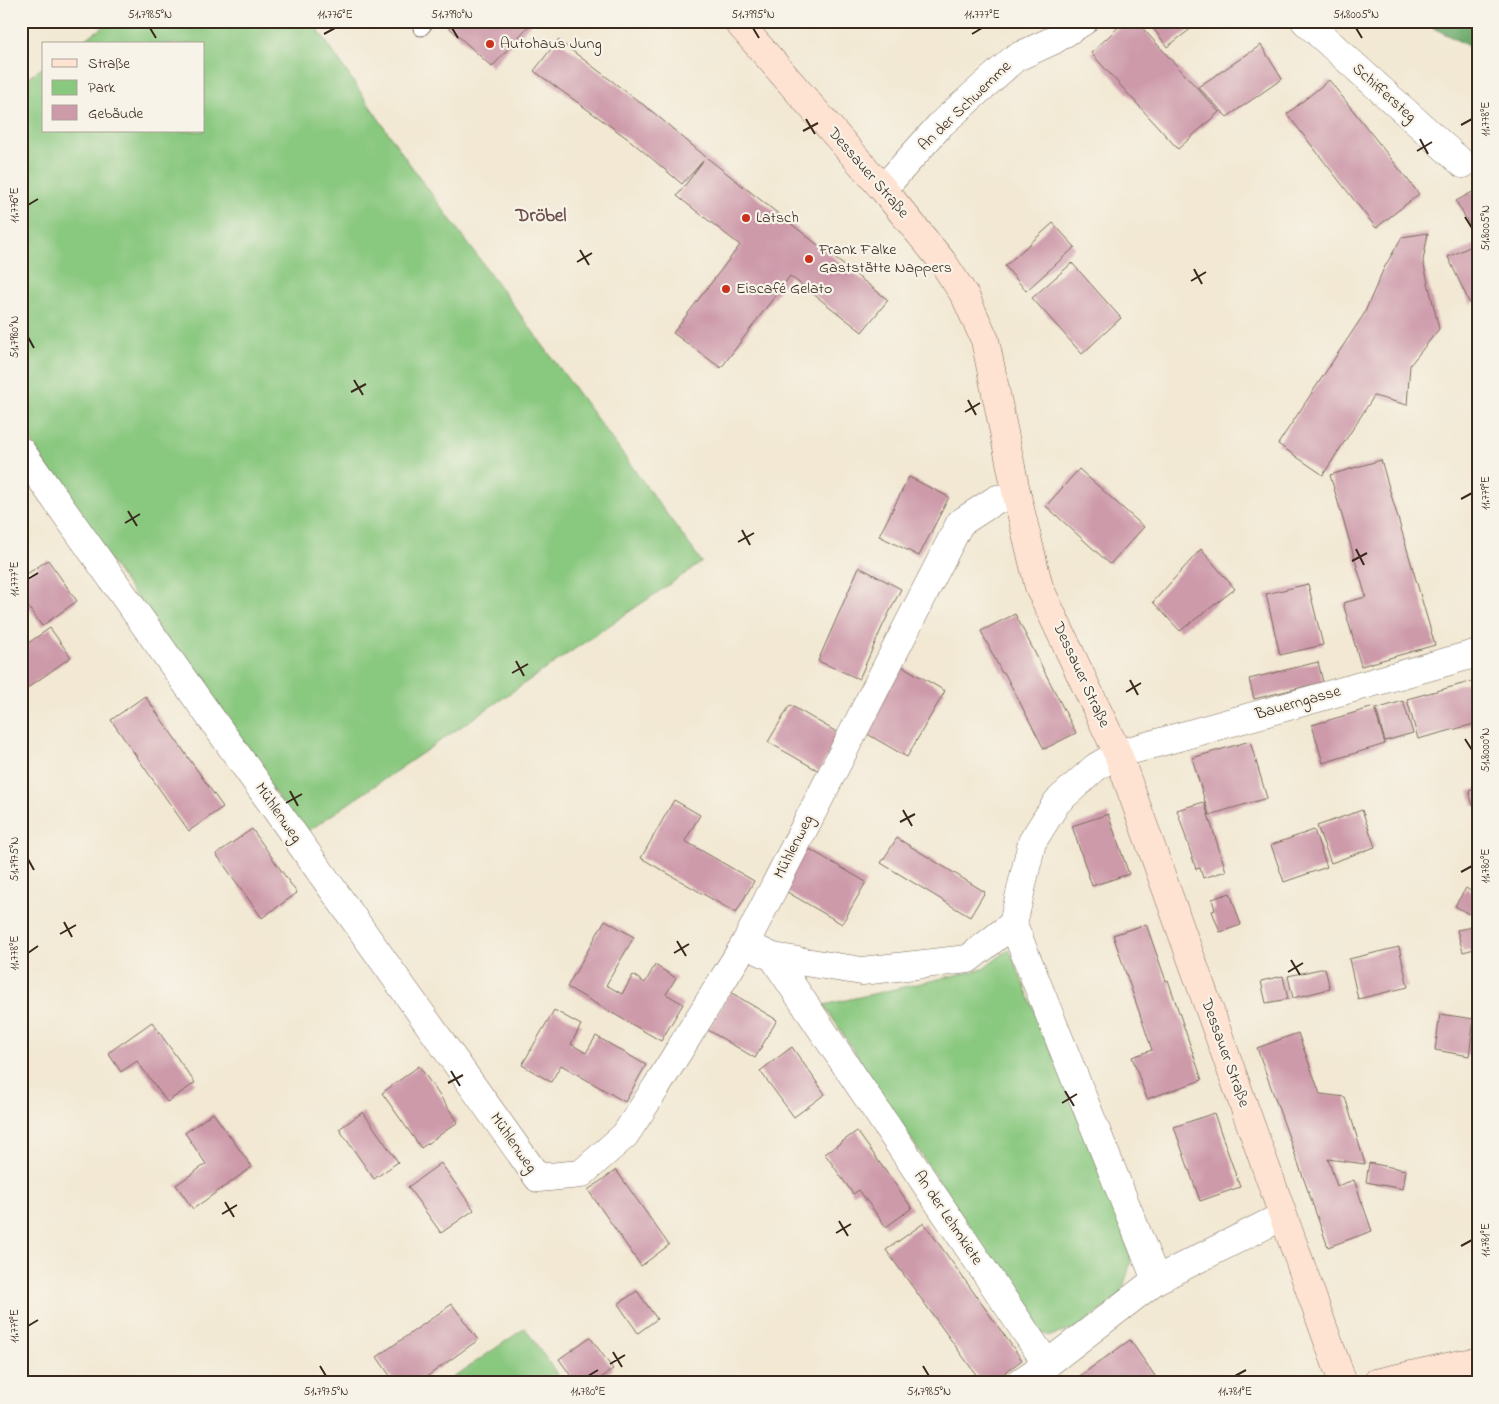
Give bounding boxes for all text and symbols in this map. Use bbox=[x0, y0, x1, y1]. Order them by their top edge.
text: 51.7985°N bbox=[128, 6, 172, 24]
text: 11.776°E bbox=[317, 6, 353, 24]
text: 51.7990°N bbox=[431, 6, 473, 24]
text: 51.7995°N bbox=[731, 6, 775, 24]
text: 11.777°E bbox=[964, 6, 1000, 24]
text: 51.8005°N bbox=[1333, 6, 1379, 24]
place label: Autohaus Jung bbox=[500, 32, 602, 56]
marker: Autohaus Jung bbox=[484, 38, 496, 50]
legend bbox=[42, 42, 205, 132]
text: Straße bbox=[88, 53, 130, 75]
street label: An der Schwemme bbox=[913, 55, 1018, 157]
street label: Schiffersteg bbox=[1346, 58, 1422, 128]
text: Park bbox=[88, 77, 116, 99]
text: 11.778°E bbox=[1477, 102, 1495, 136]
text: Gebäude bbox=[88, 103, 144, 125]
street label: Dessauer Straße bbox=[821, 121, 915, 224]
text: 11.776°E bbox=[6, 187, 24, 223]
district label: Dröbel bbox=[515, 203, 566, 230]
text: 51.8005°N bbox=[1477, 205, 1495, 251]
place label: Latsch bbox=[756, 206, 799, 230]
marker: Latsch bbox=[740, 212, 752, 224]
place label: Frank Falke Gaststätte Nappers bbox=[818, 238, 952, 280]
marker: Frank Falke Gaststätte Nappers bbox=[803, 253, 815, 265]
place label: Eiscafé Gelato bbox=[736, 277, 832, 301]
marker: Eiscafé Gelato bbox=[720, 283, 732, 295]
text: 51.7980°N bbox=[6, 316, 24, 358]
text: 11.779°E bbox=[1477, 476, 1495, 510]
text: 11.777°E bbox=[6, 561, 24, 597]
street label: Dessauer Straße bbox=[1046, 617, 1116, 732]
street label: Bauerngasse bbox=[1252, 679, 1344, 727]
text: 51.8000°N bbox=[1477, 728, 1495, 772]
street label: Mühlenweg bbox=[248, 778, 308, 848]
street label: Mühlenweg bbox=[768, 811, 820, 883]
text: 51.7975°N bbox=[6, 837, 24, 881]
text: 11.780°E bbox=[1477, 848, 1495, 884]
text: 11.778°E bbox=[6, 936, 24, 970]
street label: Dessauer Straße bbox=[1194, 994, 1256, 1111]
street label: Mühlenweg bbox=[483, 1108, 543, 1178]
street label: An der Lehmkiete bbox=[907, 1166, 989, 1271]
text: 11.781°E bbox=[1477, 1223, 1495, 1257]
text: 11.779°E bbox=[6, 1309, 24, 1343]
text: 51.7975°N bbox=[304, 1383, 348, 1401]
text: 11.780°E bbox=[570, 1383, 606, 1401]
text: 51.7985°N bbox=[907, 1383, 951, 1401]
text: 11.781°E bbox=[1218, 1383, 1252, 1401]

